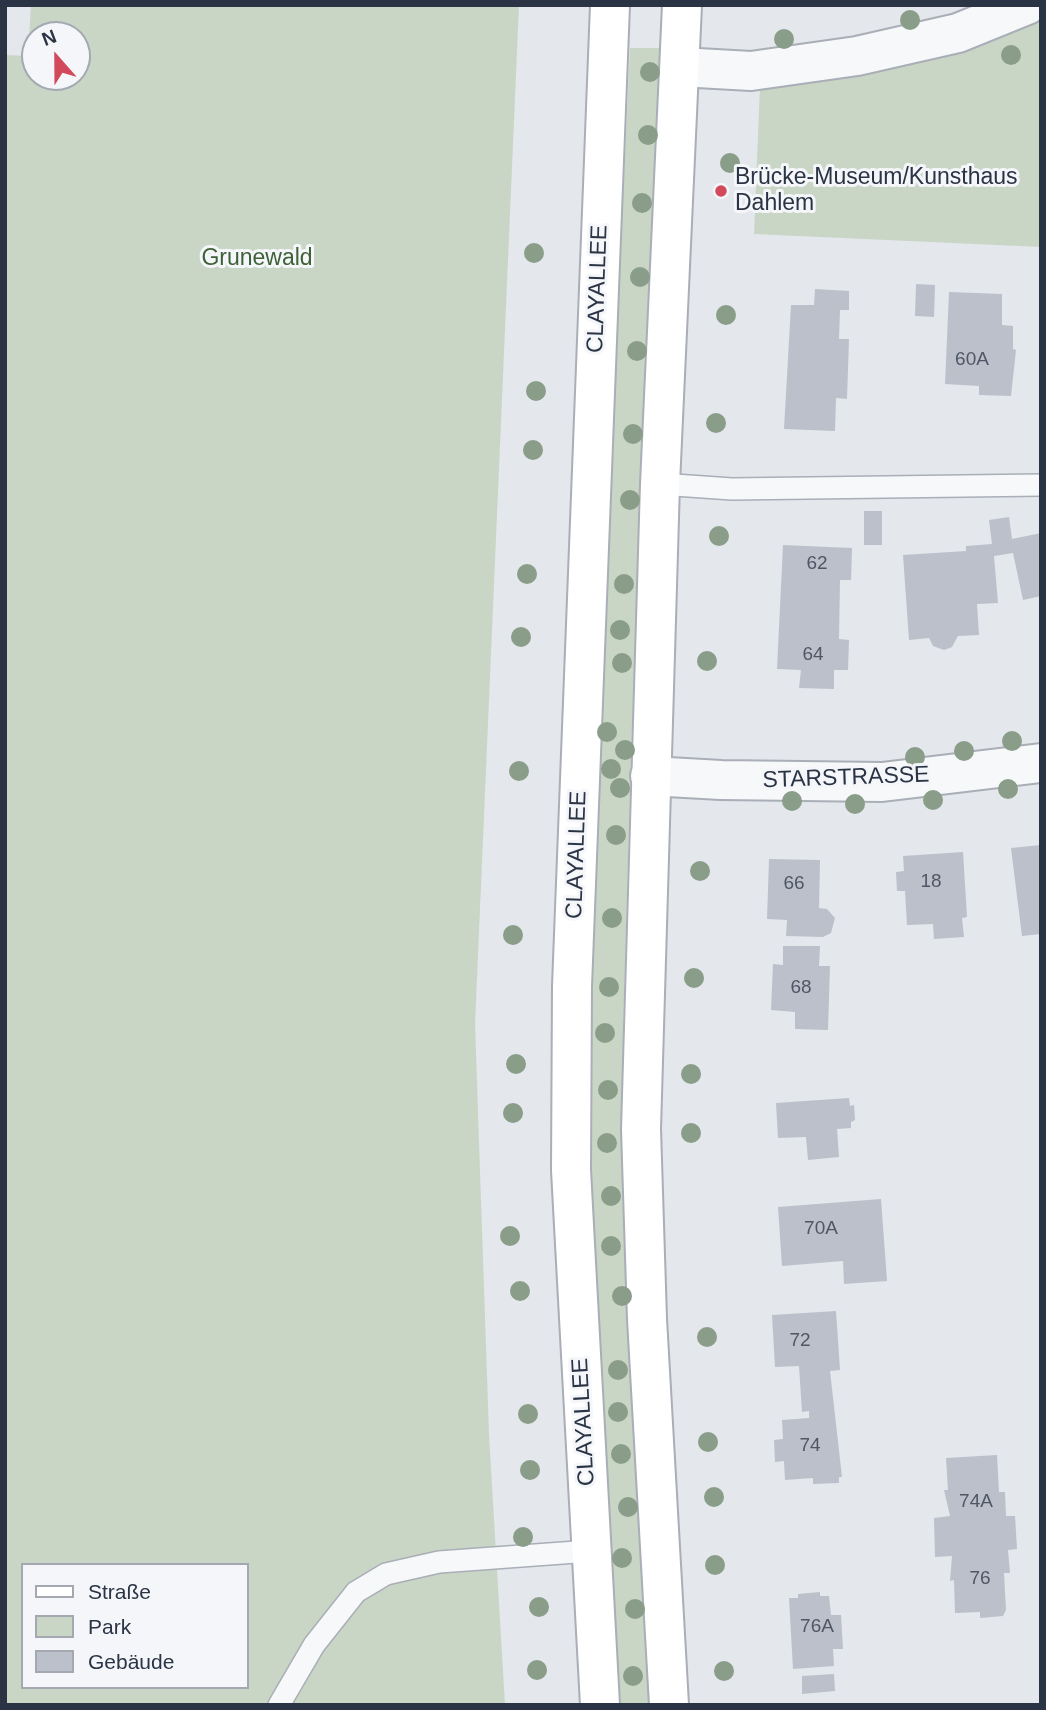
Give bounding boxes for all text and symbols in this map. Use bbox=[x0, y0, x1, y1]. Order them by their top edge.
north arrow bbox=[21, 21, 91, 91]
text: N bbox=[39, 26, 59, 50]
place label: Brücke-Museum/Kunsthaus Dahlem bbox=[735, 164, 1018, 218]
marker: Brücke-Museum/Kunsthaus Dahlem bbox=[713, 183, 729, 199]
street label: CLAYALLEE bbox=[582, 224, 614, 354]
park label: Grunewald bbox=[201, 245, 313, 273]
house number: 60A bbox=[955, 349, 989, 371]
house number: 62 bbox=[806, 553, 828, 575]
house number: 64 bbox=[802, 644, 824, 666]
street label: STARSTRASSE bbox=[762, 761, 930, 795]
street label: CLAYALLEE bbox=[561, 790, 593, 920]
house number: 18 bbox=[920, 871, 942, 893]
house number: 66 bbox=[783, 873, 805, 895]
house number: 68 bbox=[790, 977, 812, 999]
house number: 70A bbox=[804, 1218, 838, 1240]
house number: 72 bbox=[789, 1330, 811, 1352]
street label: CLAYALLEE bbox=[567, 1357, 601, 1487]
house number: 74 bbox=[799, 1435, 821, 1457]
house number: 74A bbox=[959, 1491, 993, 1513]
legend bbox=[21, 1563, 248, 1689]
house number: 76 bbox=[969, 1568, 991, 1590]
text: Straße bbox=[88, 1580, 151, 1603]
text: Park bbox=[88, 1615, 131, 1638]
house number: 76A bbox=[800, 1616, 834, 1638]
text: Gebäude bbox=[88, 1650, 174, 1673]

